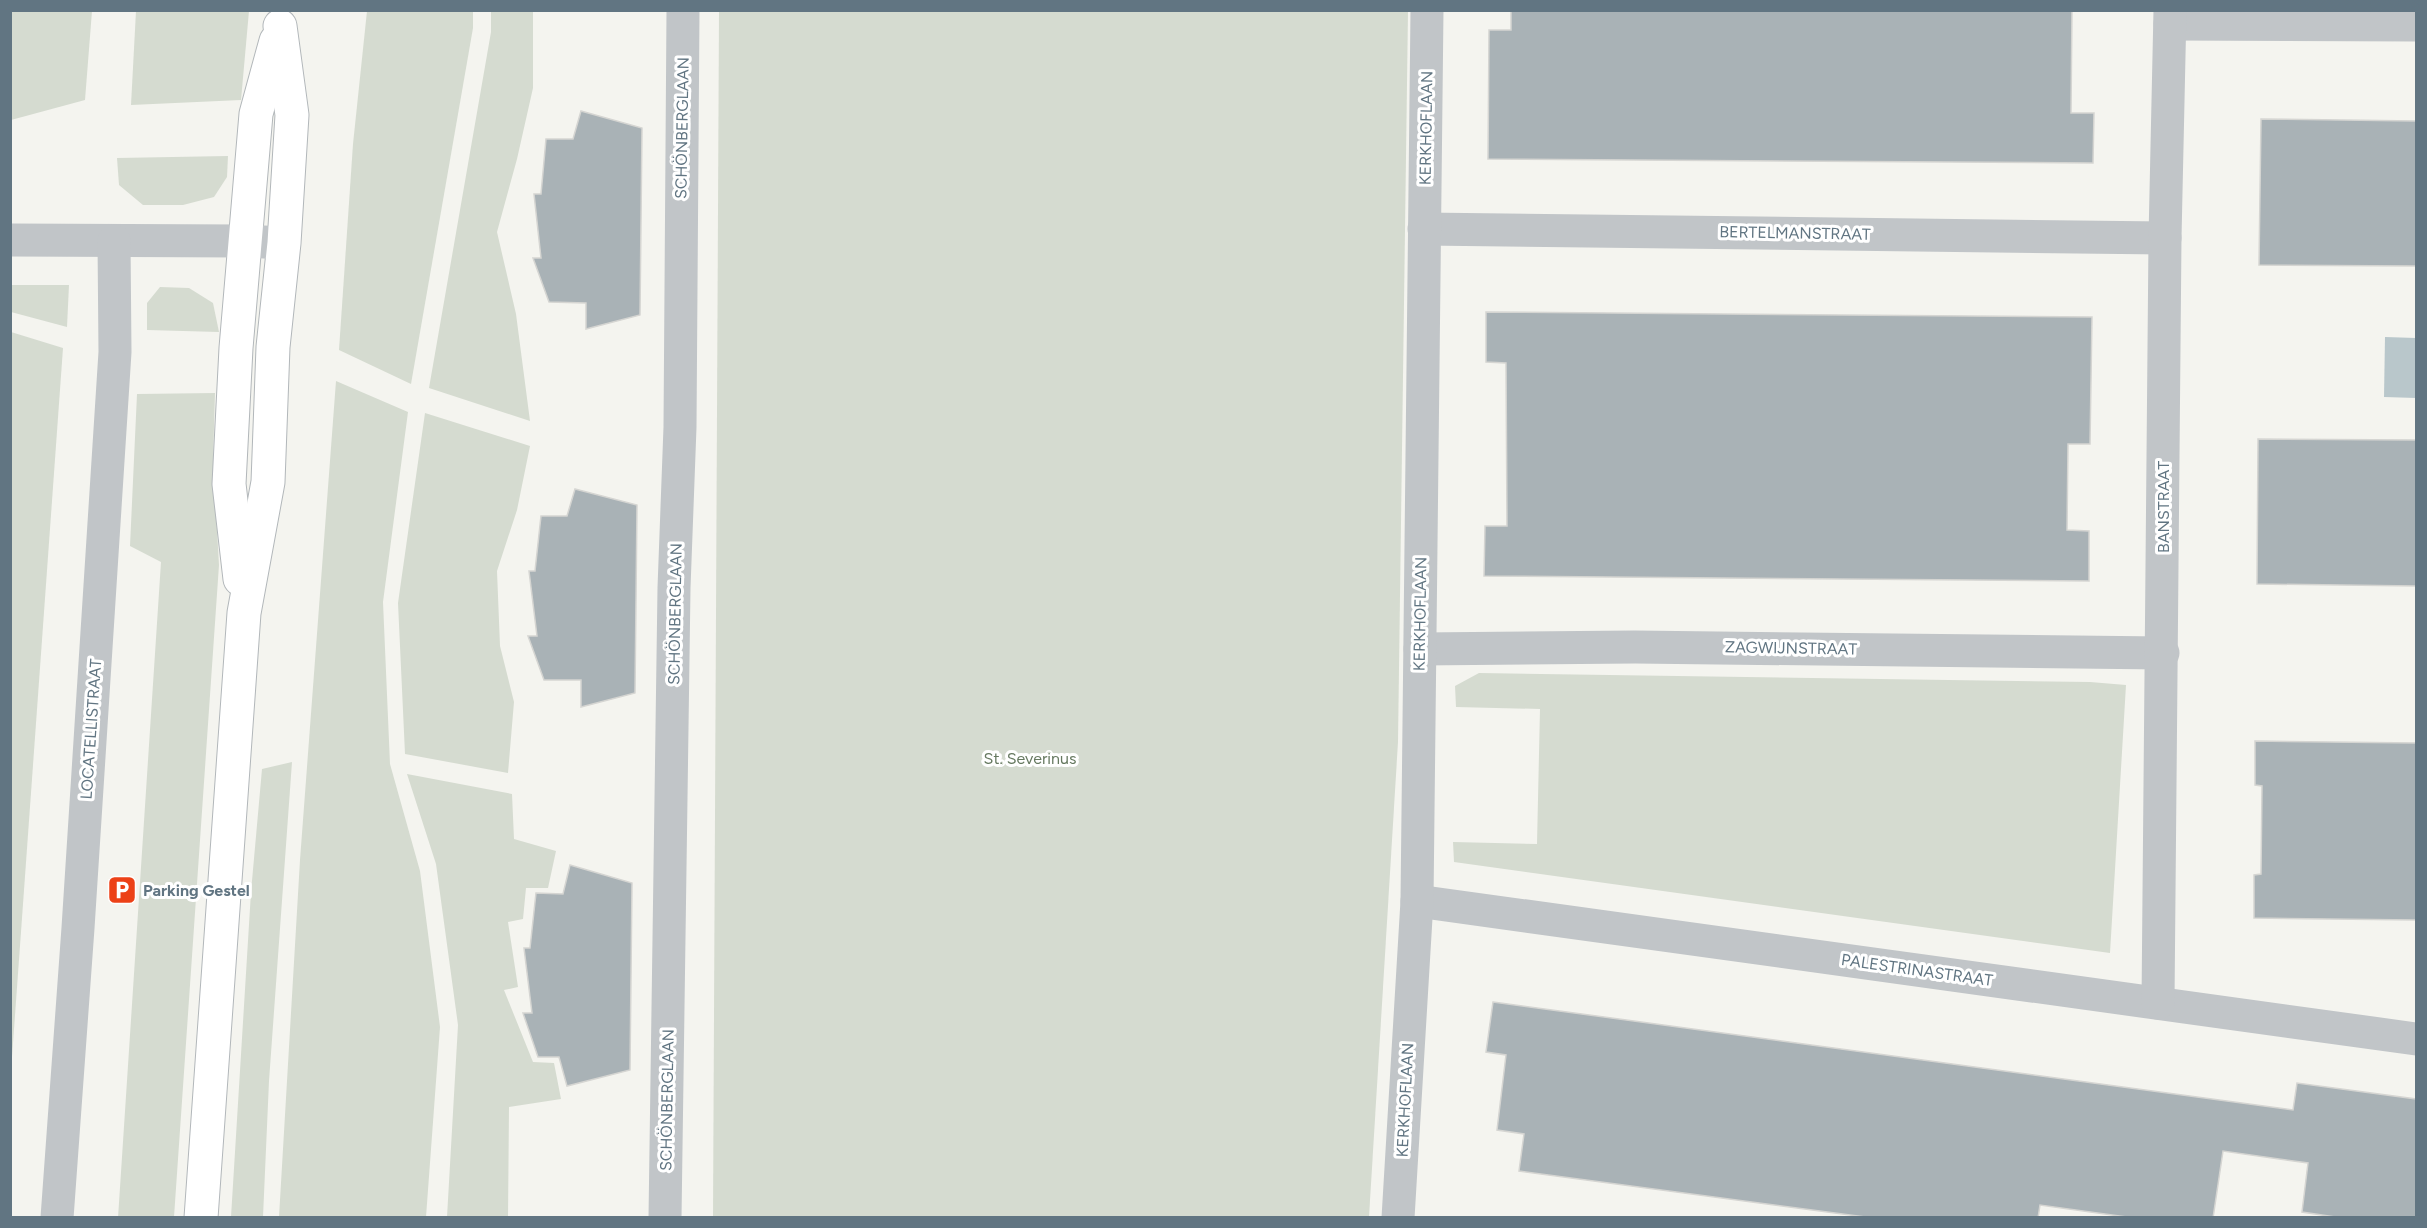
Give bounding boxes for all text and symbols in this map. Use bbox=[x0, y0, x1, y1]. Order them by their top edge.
street label: SCHÖNBERGLAAN bbox=[671, 57, 693, 199]
street label: KERKHOFLAAN bbox=[1416, 71, 1436, 185]
street label: BERTELMANSTRAAT bbox=[1719, 222, 1871, 244]
street label: BANSTRAAT bbox=[2154, 461, 2173, 553]
street label: SCHÖNBERGLAAN bbox=[664, 543, 686, 685]
street label: KERKHOFLAAN bbox=[1410, 557, 1430, 671]
street label: ZAGWIJNSTRAAT bbox=[1725, 637, 1857, 659]
street label: LOCATELLISTRAAT bbox=[77, 658, 105, 800]
park label: St. Severinus bbox=[984, 749, 1076, 768]
parking icon: Parking Gestel bbox=[106, 874, 138, 906]
place label: Parking Gestel bbox=[143, 881, 250, 900]
street label: PALESTRINASTRAAT bbox=[1840, 950, 1994, 990]
street label: SCHÖNBERGLAAN bbox=[656, 1029, 678, 1171]
street label: KERKHOFLAAN bbox=[1393, 1042, 1417, 1158]

